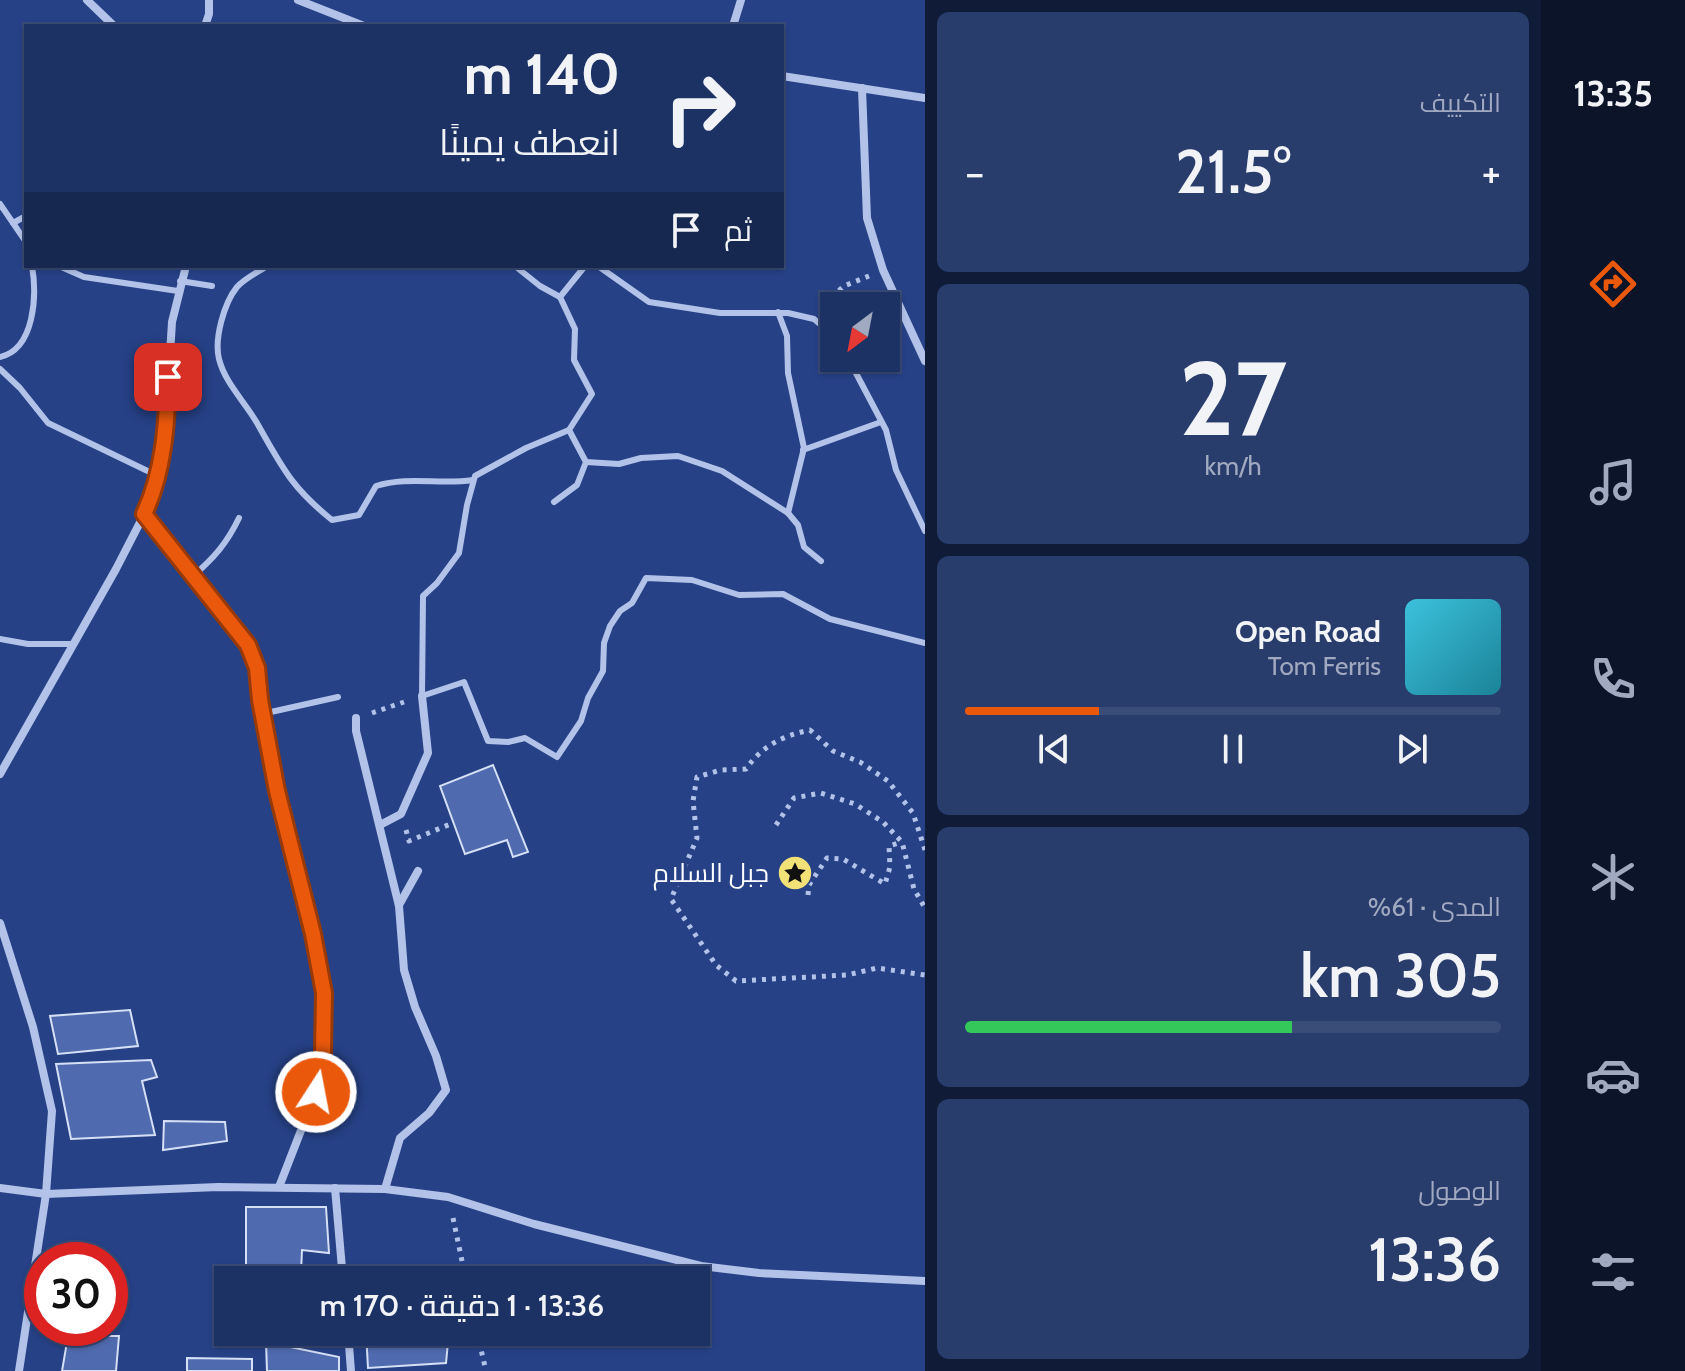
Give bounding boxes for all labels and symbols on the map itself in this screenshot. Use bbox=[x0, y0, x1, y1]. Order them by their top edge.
north arrow bbox=[820, 292, 900, 372]
pin bbox=[134, 343, 202, 411]
place icon: جبل السلام bbox=[776, 854, 814, 892]
place label: جبل السلام bbox=[653, 857, 769, 891]
position arrow bbox=[274, 1050, 358, 1134]
speed limit sign: 30 bbox=[24, 1242, 128, 1346]

